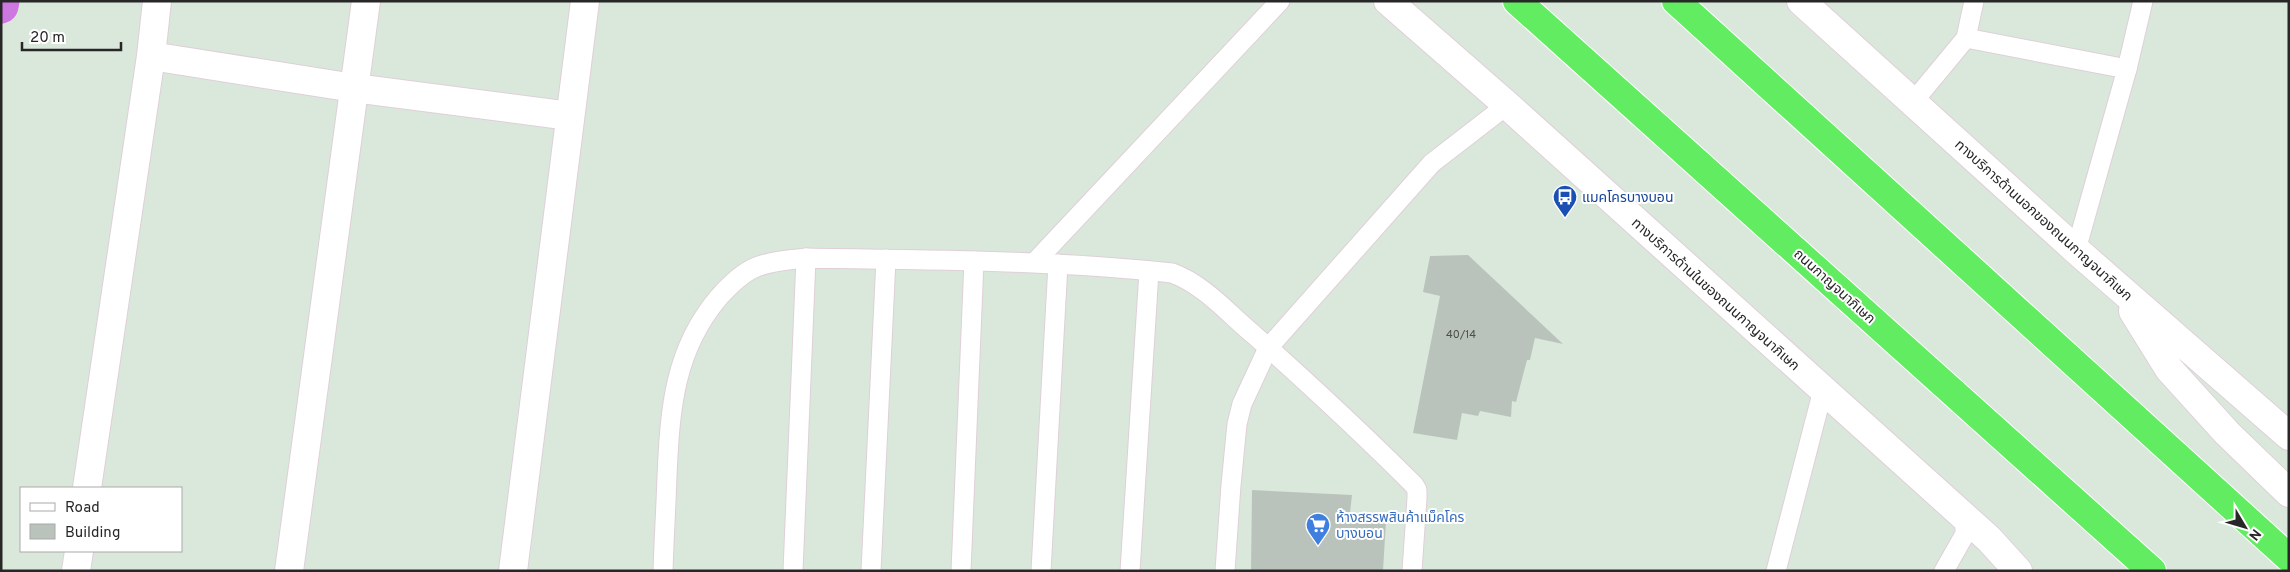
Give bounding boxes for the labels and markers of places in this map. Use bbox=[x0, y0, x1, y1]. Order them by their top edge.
bus stop icon: แมคโครบางบอน bbox=[1552, 184, 1578, 218]
place label: แมคโครบางบอน bbox=[1582, 190, 1673, 207]
place label: ห้างสรรพสินค้าแม็คโคร บางบอน bbox=[1336, 510, 1465, 543]
supermarket icon: ห้างสรรพสินค้าแม็คโคร บางบอน bbox=[1305, 512, 1331, 546]

